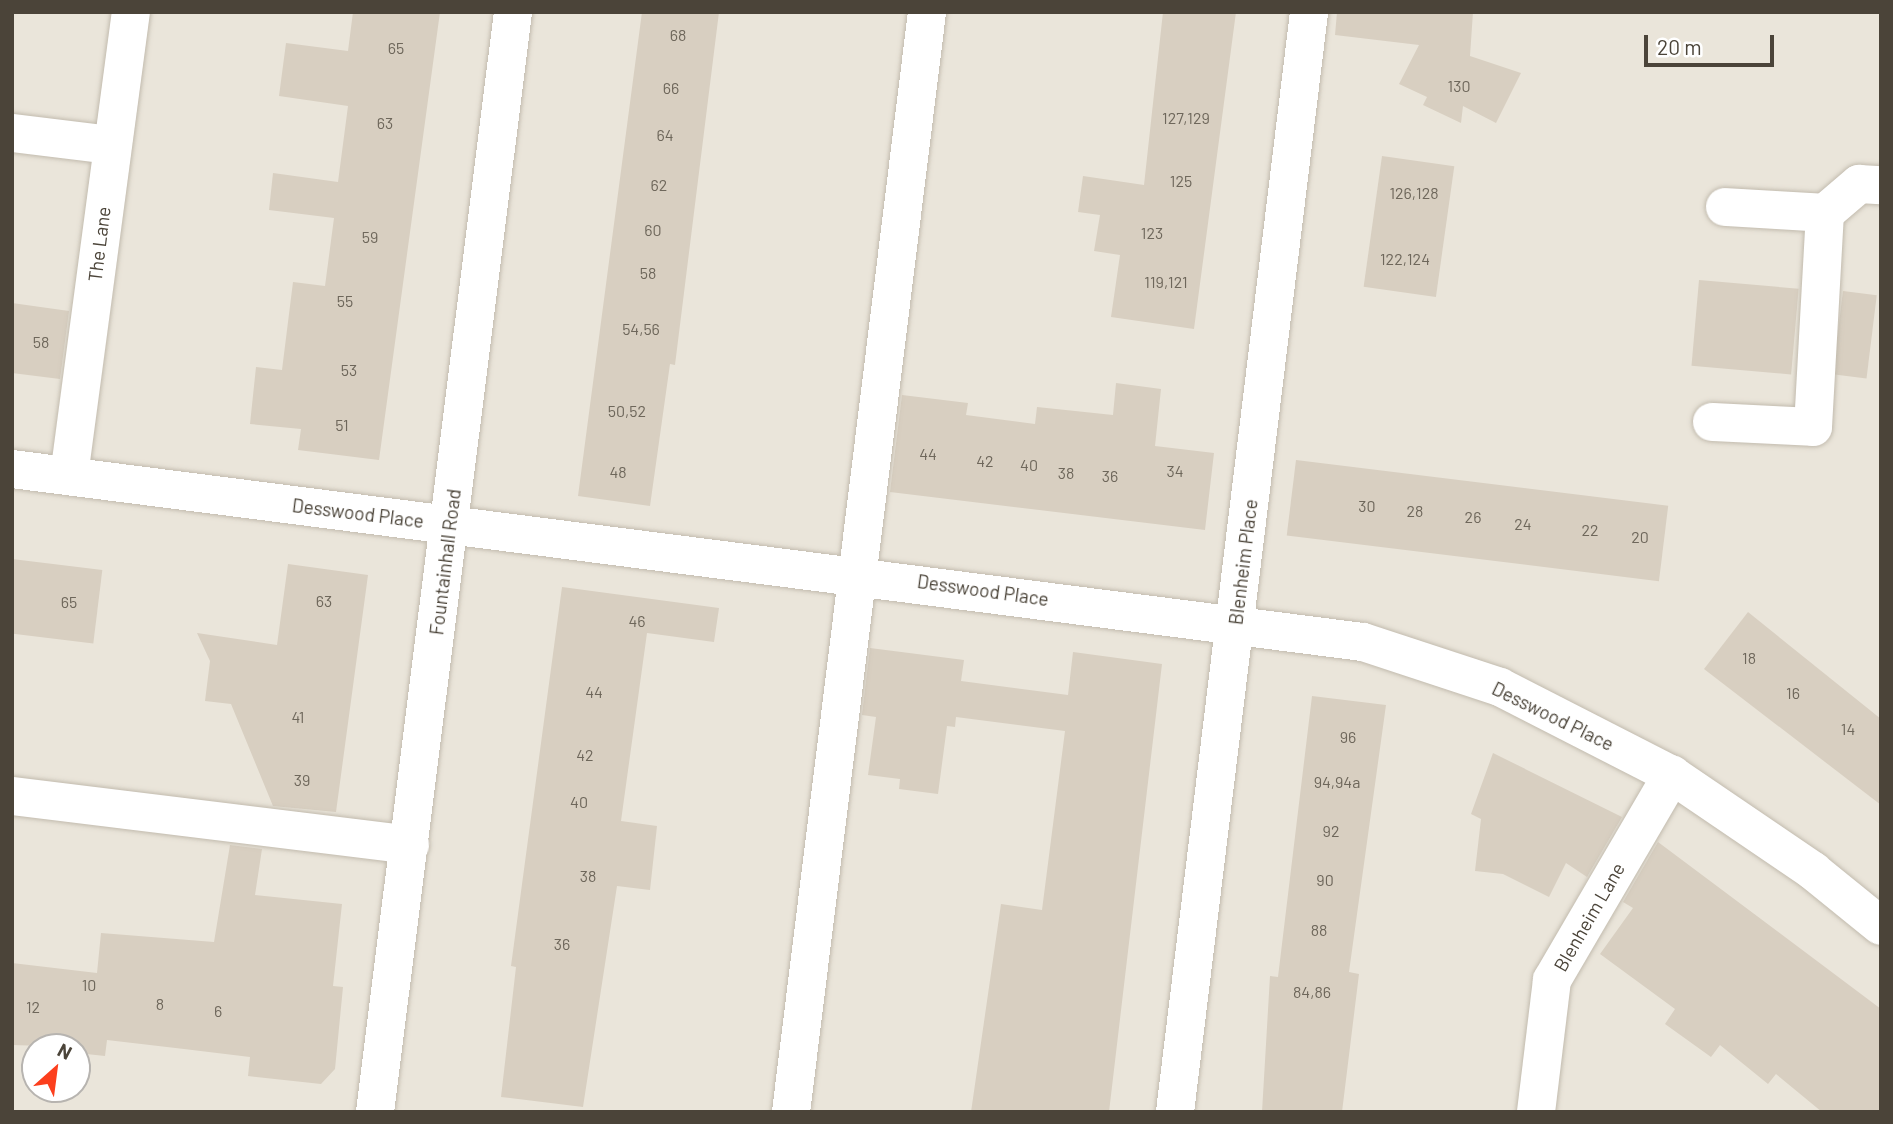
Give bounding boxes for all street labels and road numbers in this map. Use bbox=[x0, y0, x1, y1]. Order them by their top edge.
street label: The Lane bbox=[83, 205, 115, 283]
street label: Fountainhall Road bbox=[425, 488, 465, 636]
street label: Desswood Place bbox=[291, 494, 425, 532]
street label: Blenheim Place bbox=[1224, 498, 1262, 626]
street label: Desswood Place bbox=[916, 569, 1050, 611]
street label: Desswood Place bbox=[1488, 677, 1618, 755]
street label: Blenheim Lane bbox=[1549, 858, 1629, 976]

